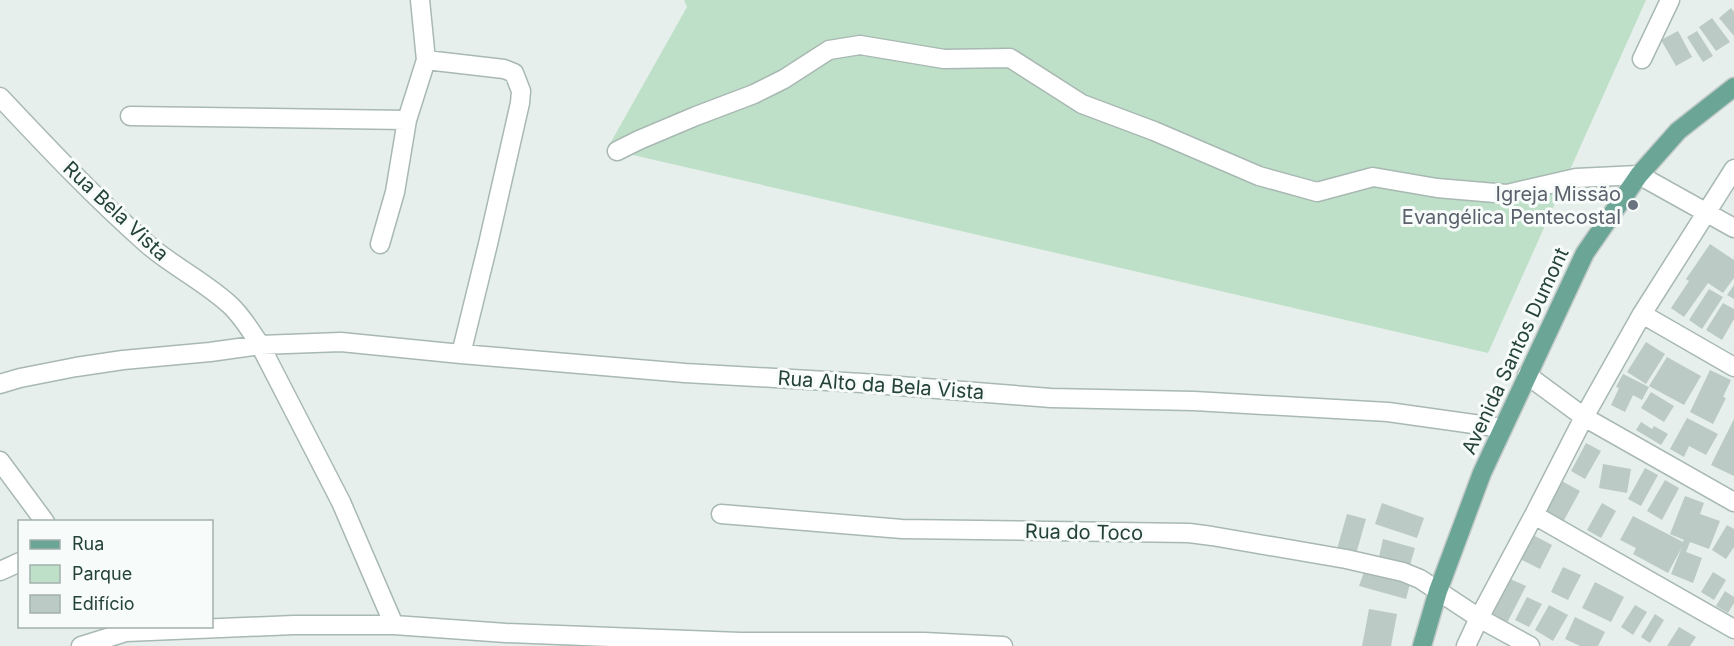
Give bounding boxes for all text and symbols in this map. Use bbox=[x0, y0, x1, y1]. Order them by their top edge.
street label: Rua Bela Vista bbox=[58, 156, 174, 266]
place label: Igreja Missão Evangélica Pentecostal bbox=[1402, 182, 1621, 229]
marker: Igreja Missão Evangélica Pentecostal bbox=[1626, 198, 1640, 212]
street label: Avenida Santos Dumont bbox=[1457, 243, 1574, 458]
street label: Rua Alto da Bela Vista bbox=[777, 366, 985, 404]
street label: Rua do Toco bbox=[1025, 519, 1143, 545]
legend bbox=[18, 520, 213, 628]
text: Rua bbox=[72, 533, 104, 554]
text: Parque bbox=[72, 563, 132, 584]
text: Edifício bbox=[72, 593, 135, 614]

